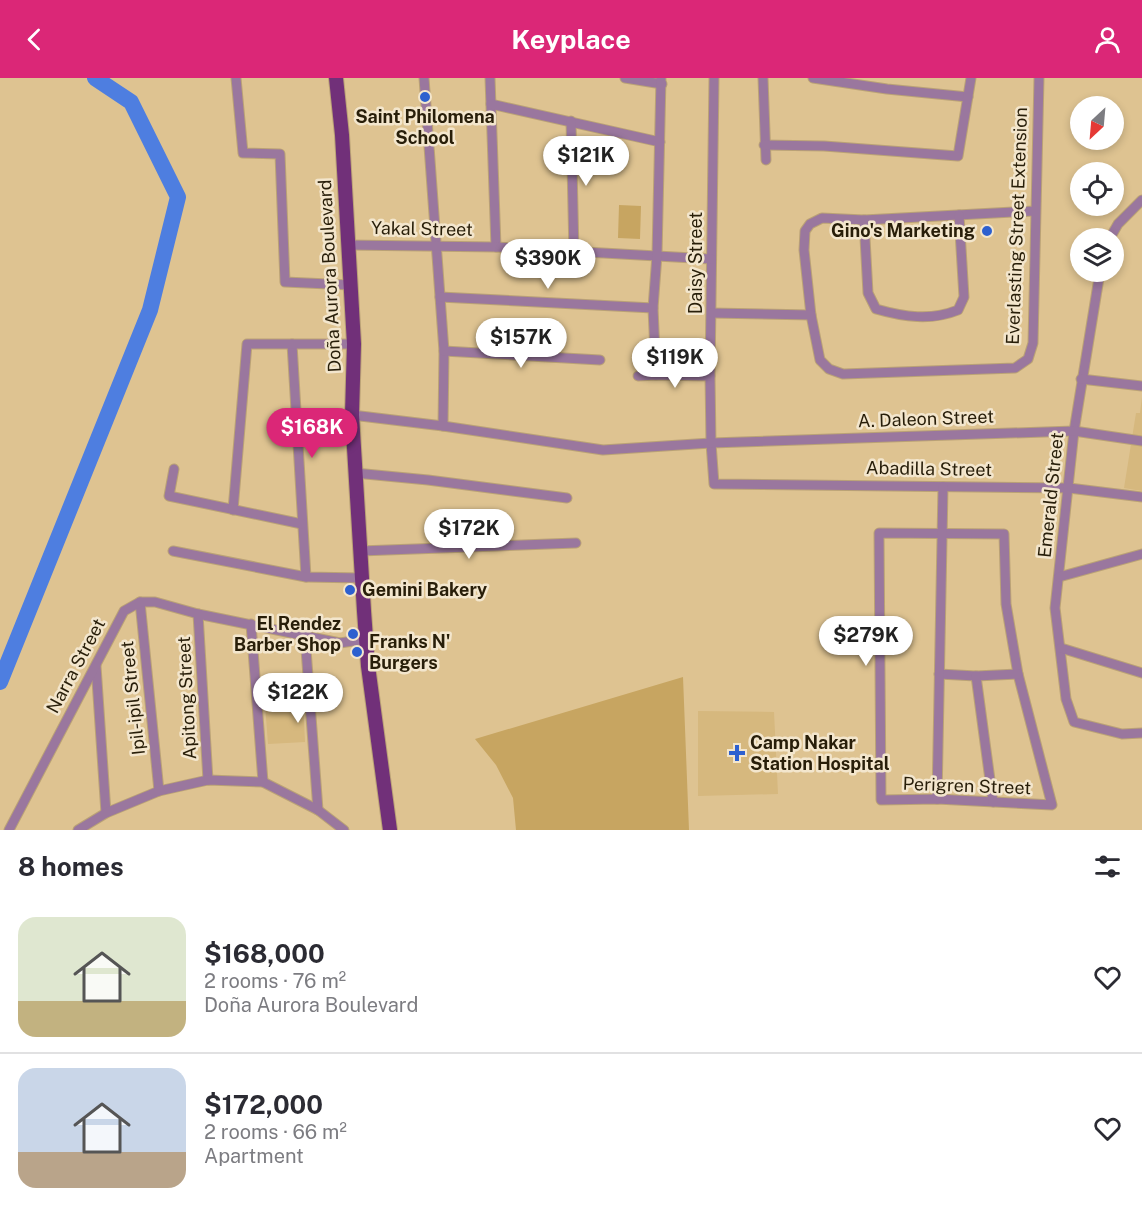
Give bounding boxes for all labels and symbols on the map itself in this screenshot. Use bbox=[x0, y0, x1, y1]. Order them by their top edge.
marker: Saint Philomena School bbox=[418, 90, 432, 104]
north arrow bbox=[1070, 96, 1124, 150]
place label: Saint Philomena School bbox=[355, 106, 495, 148]
street label: Everlasting Street Extension bbox=[1002, 107, 1031, 345]
pin: $121K bbox=[544, 136, 628, 187]
street label: Doña Aurora Boulevard bbox=[314, 179, 345, 373]
street label: Daisy Street bbox=[685, 212, 706, 314]
street label: Yakal Street bbox=[371, 217, 473, 240]
place label: Gino's Marketing bbox=[831, 220, 975, 241]
marker: Gino's Marketing bbox=[980, 224, 994, 238]
pin: $390K bbox=[506, 239, 590, 290]
pin: $157K bbox=[479, 318, 563, 369]
pin: $119K bbox=[633, 338, 717, 389]
street label: A. Daleon Street bbox=[858, 406, 994, 431]
pin: $168K bbox=[270, 408, 354, 459]
street label: Emerald Street bbox=[1033, 431, 1068, 559]
street label: Abadilla Street bbox=[866, 457, 992, 480]
pin: $172K bbox=[427, 509, 511, 560]
place label: Gemini Bakery bbox=[362, 579, 487, 600]
marker: Gemini Bakery bbox=[343, 583, 357, 597]
place label: El Rendez Barber Shop bbox=[234, 613, 341, 655]
street label: Narra Street bbox=[42, 615, 109, 717]
pin: $279K bbox=[824, 616, 908, 667]
marker: El Rendez Barber Shop bbox=[346, 627, 360, 641]
place label: Franks N' Burgers bbox=[369, 631, 450, 673]
street label: Apitong Street bbox=[173, 636, 200, 760]
street label: Ipil-ipil Street bbox=[116, 640, 149, 756]
marker: Franks N' Burgers bbox=[350, 645, 364, 659]
pin: $122K bbox=[256, 673, 340, 724]
place label: Camp Nakar Station Hospital bbox=[750, 732, 890, 774]
marker: Camp Nakar Station Hospital bbox=[728, 744, 746, 762]
street label: Perigren Street bbox=[902, 773, 1032, 798]

